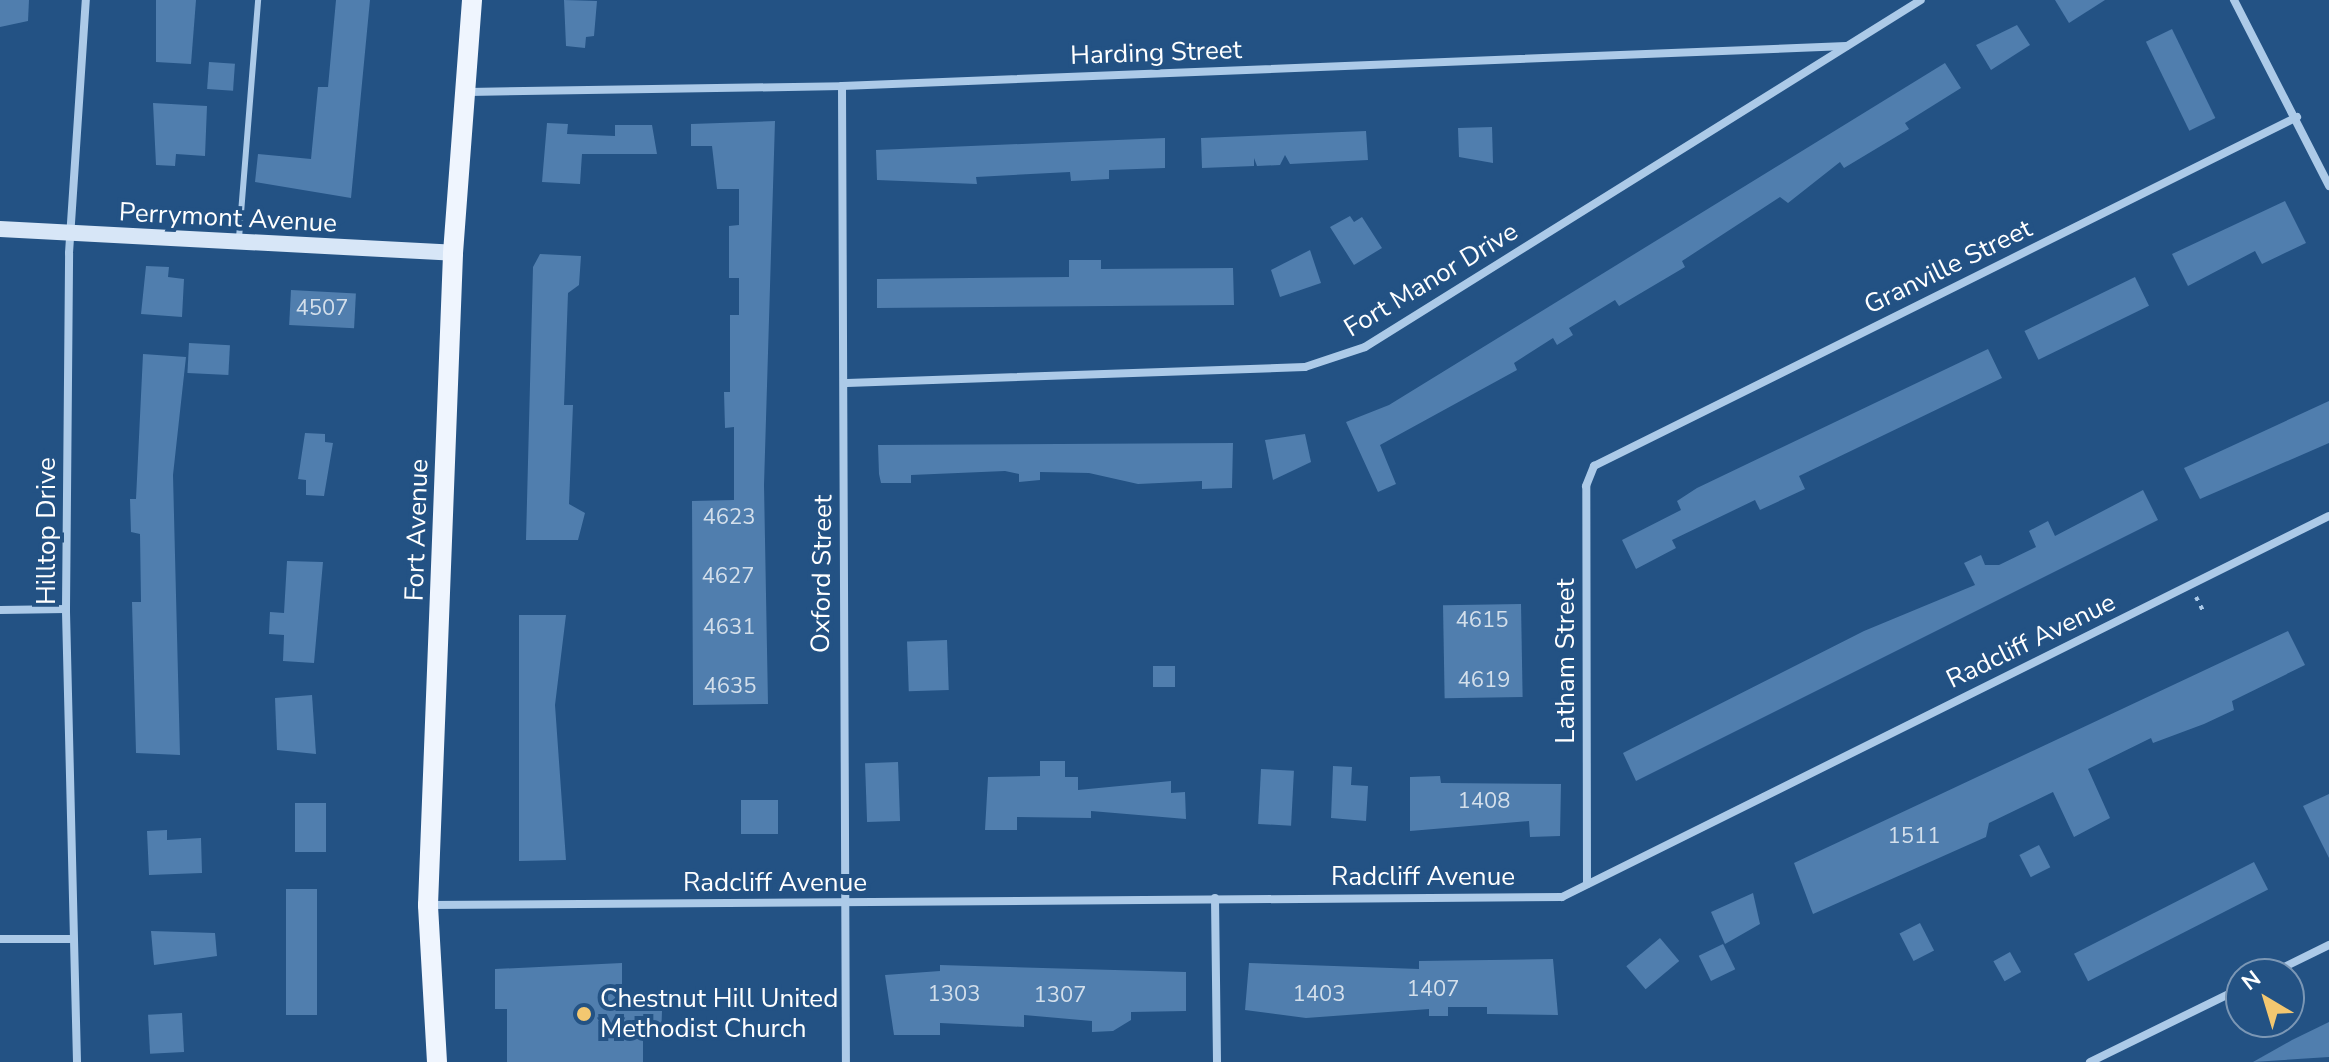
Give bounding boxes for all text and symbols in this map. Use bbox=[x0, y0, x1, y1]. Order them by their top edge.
street label: Harding Street bbox=[1070, 34, 1242, 72]
street label: Perrymont Avenue bbox=[118, 197, 338, 239]
street label: Granville Street bbox=[1859, 213, 2037, 321]
street label: Fort Manor Drive bbox=[1339, 216, 1523, 344]
house number: 4507 bbox=[296, 296, 348, 322]
street label: Hilltop Drive bbox=[31, 457, 63, 605]
street label: Fort Avenue bbox=[399, 458, 435, 602]
street label: Oxford Street bbox=[805, 495, 839, 653]
house number: 4623 bbox=[703, 505, 755, 531]
house number: 4627 bbox=[702, 564, 754, 590]
street label: Latham Street bbox=[1550, 578, 1582, 744]
street label: Radcliff Avenue bbox=[1941, 587, 2121, 695]
house number: 4615 bbox=[1456, 608, 1508, 634]
house number: 4631 bbox=[703, 615, 755, 641]
house number: 4619 bbox=[1458, 668, 1510, 694]
house number: 4635 bbox=[704, 674, 756, 700]
house number: 1408 bbox=[1458, 789, 1510, 815]
house number: 1511 bbox=[1888, 824, 1940, 850]
street label: Radcliff Avenue bbox=[1331, 861, 1515, 893]
street label: Radcliff Avenue bbox=[683, 867, 867, 899]
north arrow bbox=[2225, 958, 2305, 1038]
text: N bbox=[2236, 964, 2267, 998]
house number: 1407 bbox=[1407, 977, 1459, 1003]
house number: 1303 bbox=[928, 982, 980, 1008]
house number: 1403 bbox=[1293, 982, 1345, 1008]
place label: Chestnut Hill United Methodist Church bbox=[600, 983, 838, 1044]
house number: 1307 bbox=[1034, 983, 1086, 1009]
marker: Chestnut Hill United Methodist Church bbox=[575, 1005, 593, 1023]

